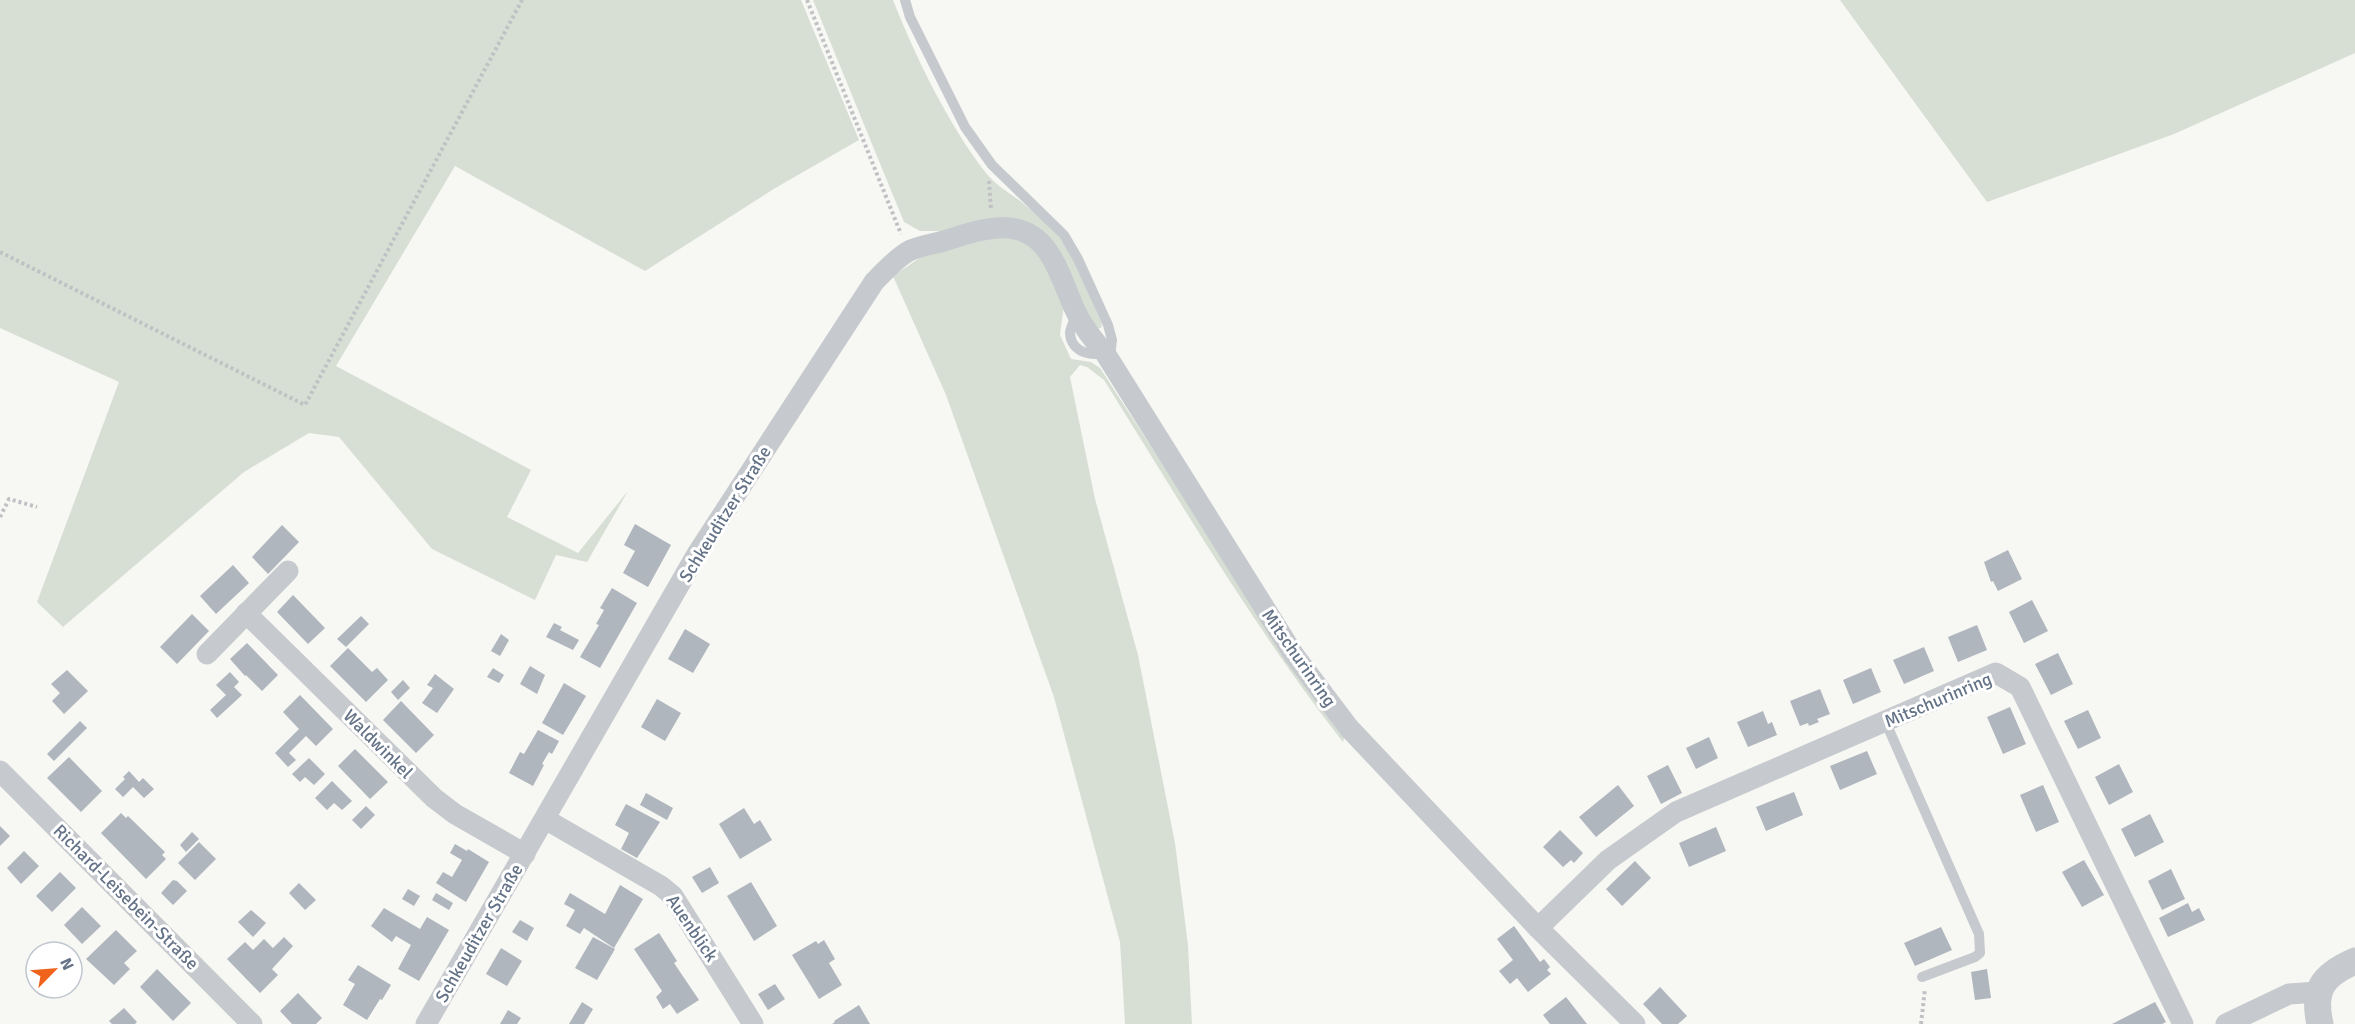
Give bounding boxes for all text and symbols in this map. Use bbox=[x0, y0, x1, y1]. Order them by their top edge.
street label: Schkeuditzer Straße bbox=[674, 442, 776, 586]
street label: Mitschurinring bbox=[1257, 605, 1341, 711]
street label: Mitschurinring bbox=[1881, 668, 1995, 732]
street label: Waldwinkel bbox=[339, 705, 417, 783]
street label: Richard-Leisebein-Straße bbox=[49, 820, 203, 974]
street label: Schkeuditzer Straße bbox=[430, 860, 528, 1006]
street label: Auenblick bbox=[661, 890, 723, 966]
north arrow bbox=[24, 940, 84, 1000]
text: N bbox=[55, 955, 78, 973]

